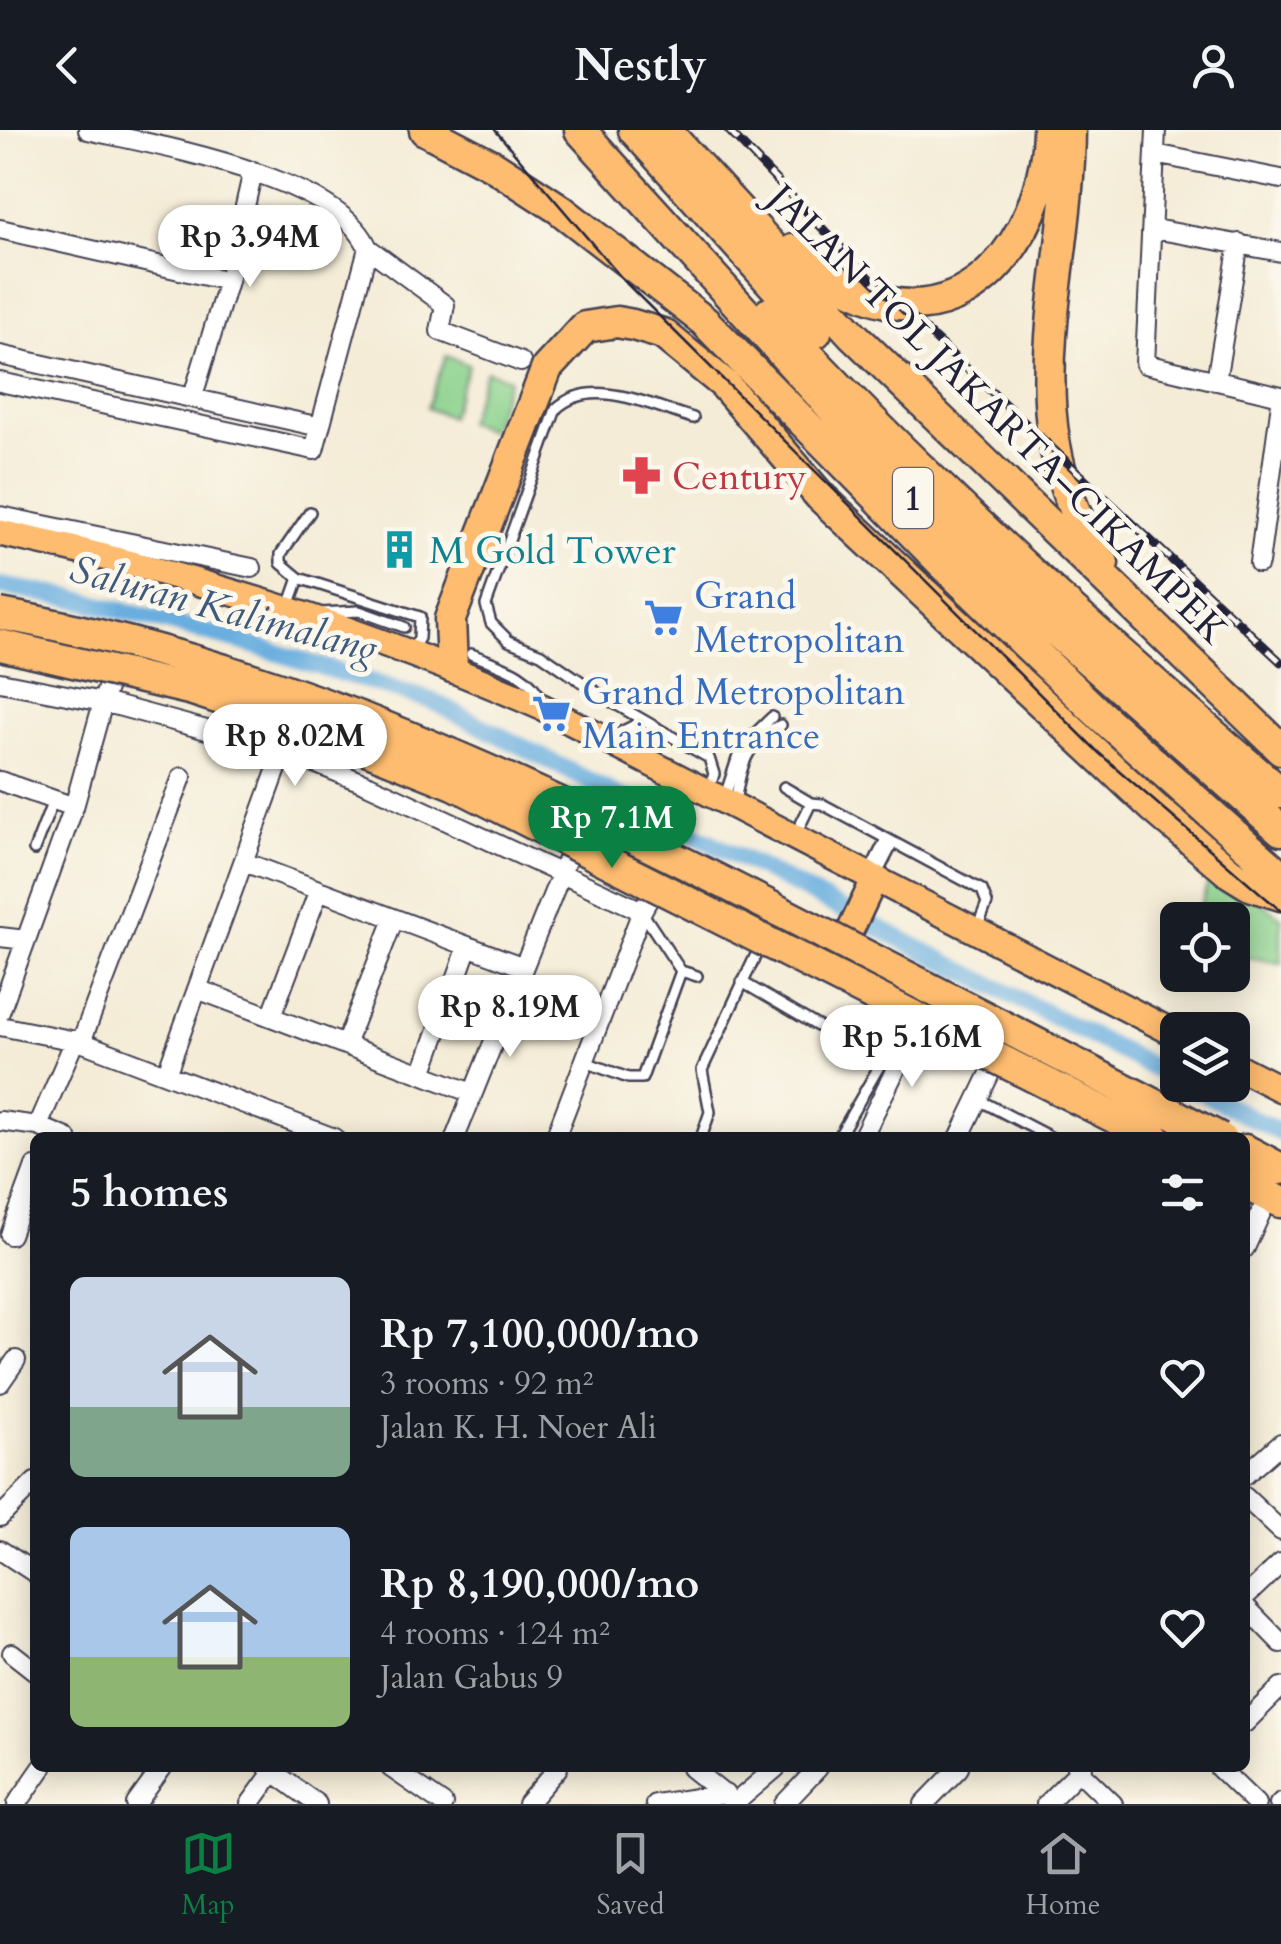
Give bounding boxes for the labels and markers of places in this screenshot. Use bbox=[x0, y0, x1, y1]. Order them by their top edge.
pin: Rp 3.94M bbox=[147, 205, 353, 290]
place label: Century bbox=[672, 451, 807, 503]
pharmacy icon: Century bbox=[621, 455, 663, 497]
place label: M Gold Tower bbox=[429, 525, 676, 577]
building icon: M Gold Tower bbox=[378, 529, 420, 571]
place label: Grand Metropolitan bbox=[694, 570, 905, 666]
supermarket icon: Grand Metropolitan bbox=[643, 596, 685, 638]
place label: Grand Metropolitan Main Entrance bbox=[582, 666, 905, 762]
supermarket icon: Grand Metropolitan Main Entrance bbox=[531, 692, 573, 734]
pin: Rp 8.02M bbox=[192, 704, 398, 789]
pin: Rp 7.1M bbox=[520, 786, 704, 871]
pin: Rp 8.19M bbox=[407, 975, 613, 1060]
pin: Rp 5.16M bbox=[809, 1005, 1015, 1090]

